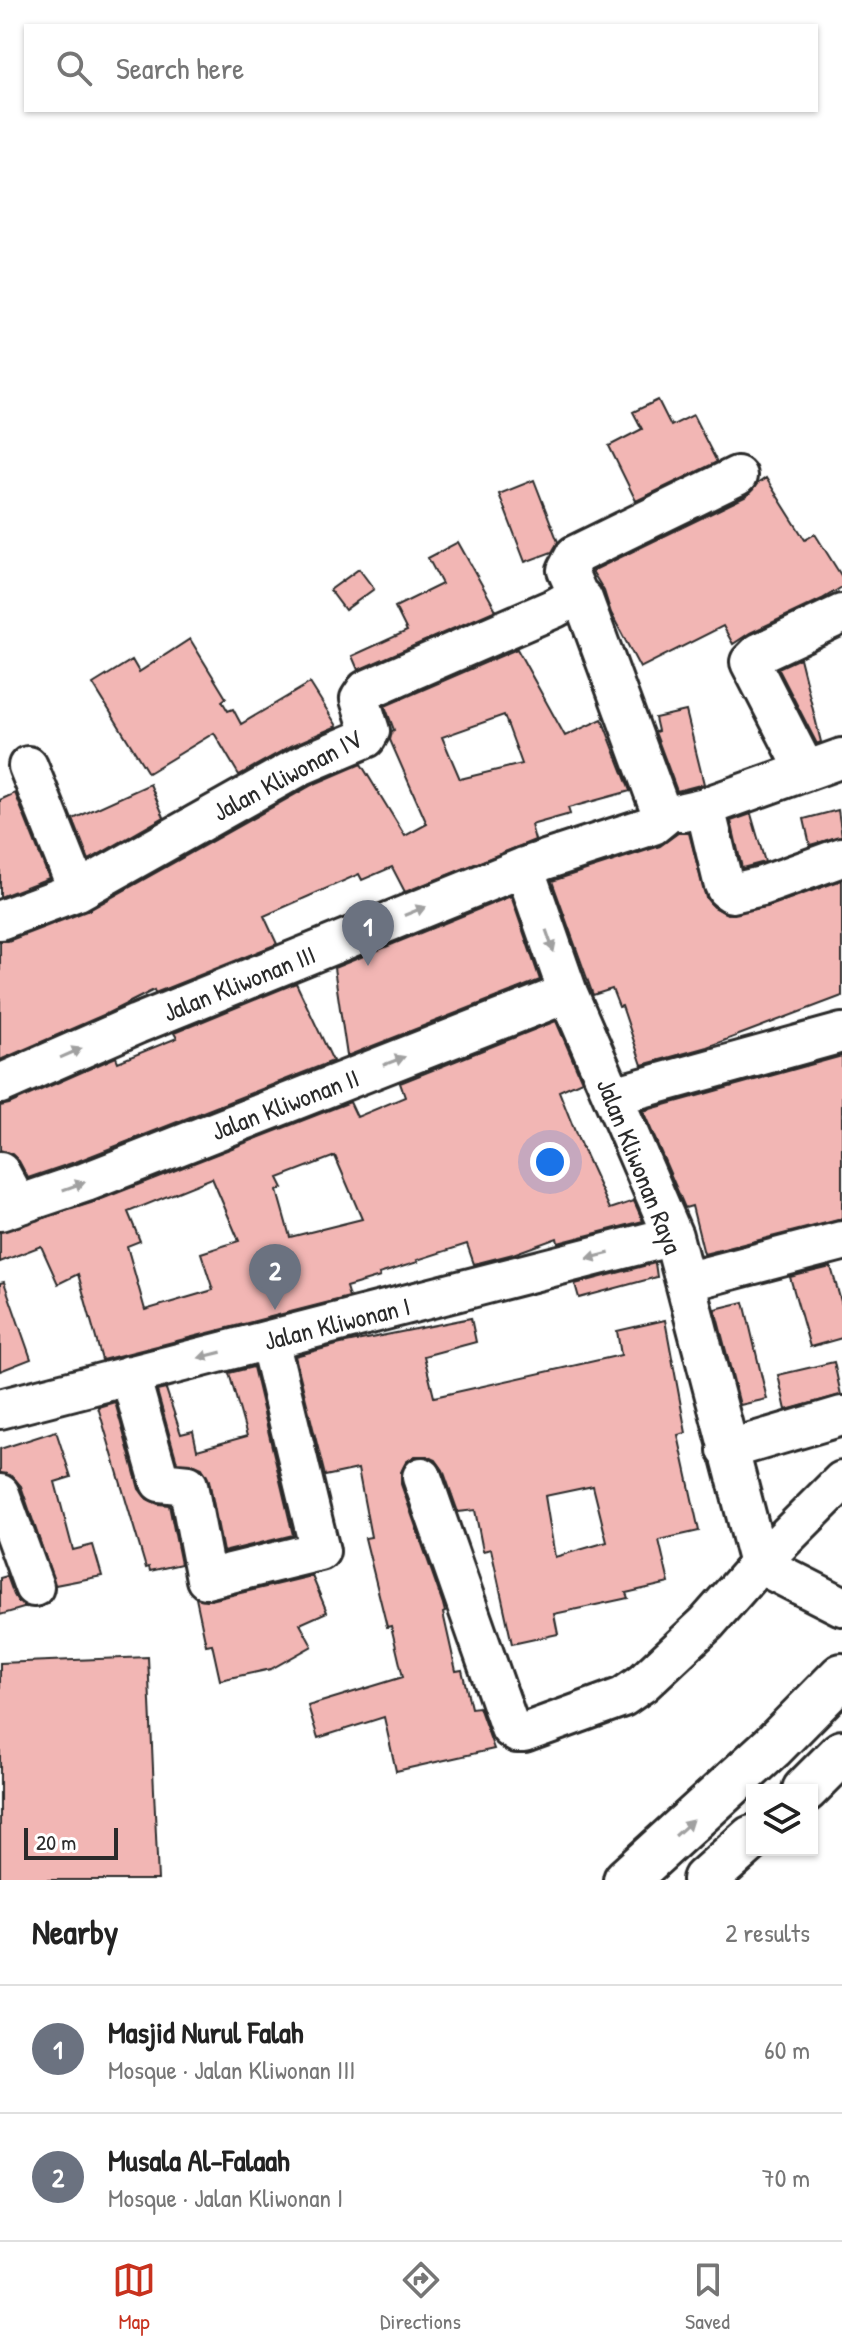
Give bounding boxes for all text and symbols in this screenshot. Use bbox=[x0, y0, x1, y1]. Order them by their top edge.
search box bbox=[24, 24, 818, 112]
icon: search bbox=[52, 46, 96, 90]
text: Search here bbox=[116, 48, 244, 88]
street label: Jalan Kliwonan IV bbox=[206, 721, 368, 829]
pin: 1 bbox=[342, 900, 394, 966]
one-way arrow bbox=[403, 904, 427, 917]
one-way arrow bbox=[544, 929, 556, 953]
street label: Jalan Kliwonan III bbox=[158, 937, 320, 1029]
one-way arrow bbox=[60, 1046, 83, 1059]
one-way arrow bbox=[382, 1054, 406, 1067]
street label: Jalan Kliwonan II bbox=[206, 1060, 364, 1148]
street label: Jalan Kliwonan Raya bbox=[589, 1073, 691, 1259]
your location bbox=[530, 1142, 570, 1182]
one-way arrow bbox=[62, 1180, 86, 1192]
pin: 2 bbox=[249, 1244, 301, 1310]
one-way arrow bbox=[585, 1250, 610, 1262]
street label: Jalan Kliwonan I bbox=[260, 1288, 414, 1358]
one-way arrow bbox=[198, 1349, 223, 1361]
map controls bbox=[746, 1784, 818, 1856]
button: layers bbox=[746, 1784, 818, 1856]
one-way arrow bbox=[674, 1819, 693, 1837]
scale bar bbox=[24, 1824, 118, 1860]
text: 20 m bbox=[36, 1827, 76, 1857]
text: Nearby bbox=[32, 1909, 118, 1955]
text: 2 results bbox=[725, 1915, 810, 1950]
text: Masjid Nurul Falah bbox=[108, 2012, 303, 2052]
text: 1 bbox=[53, 2032, 63, 2067]
text: 60 m bbox=[764, 2032, 810, 2067]
text: Mosque · Jalan Kliwonan III bbox=[108, 2052, 355, 2087]
text: Musala Al-Falaah bbox=[108, 2140, 290, 2180]
text: 2 bbox=[52, 2160, 64, 2195]
text: 70 m bbox=[762, 2160, 810, 2195]
text: Mosque · Jalan Kliwonan I bbox=[108, 2180, 343, 2215]
tab: Map bbox=[112, 2258, 156, 2336]
tab: Directions bbox=[380, 2258, 461, 2336]
tab: Saved bbox=[685, 2258, 730, 2336]

